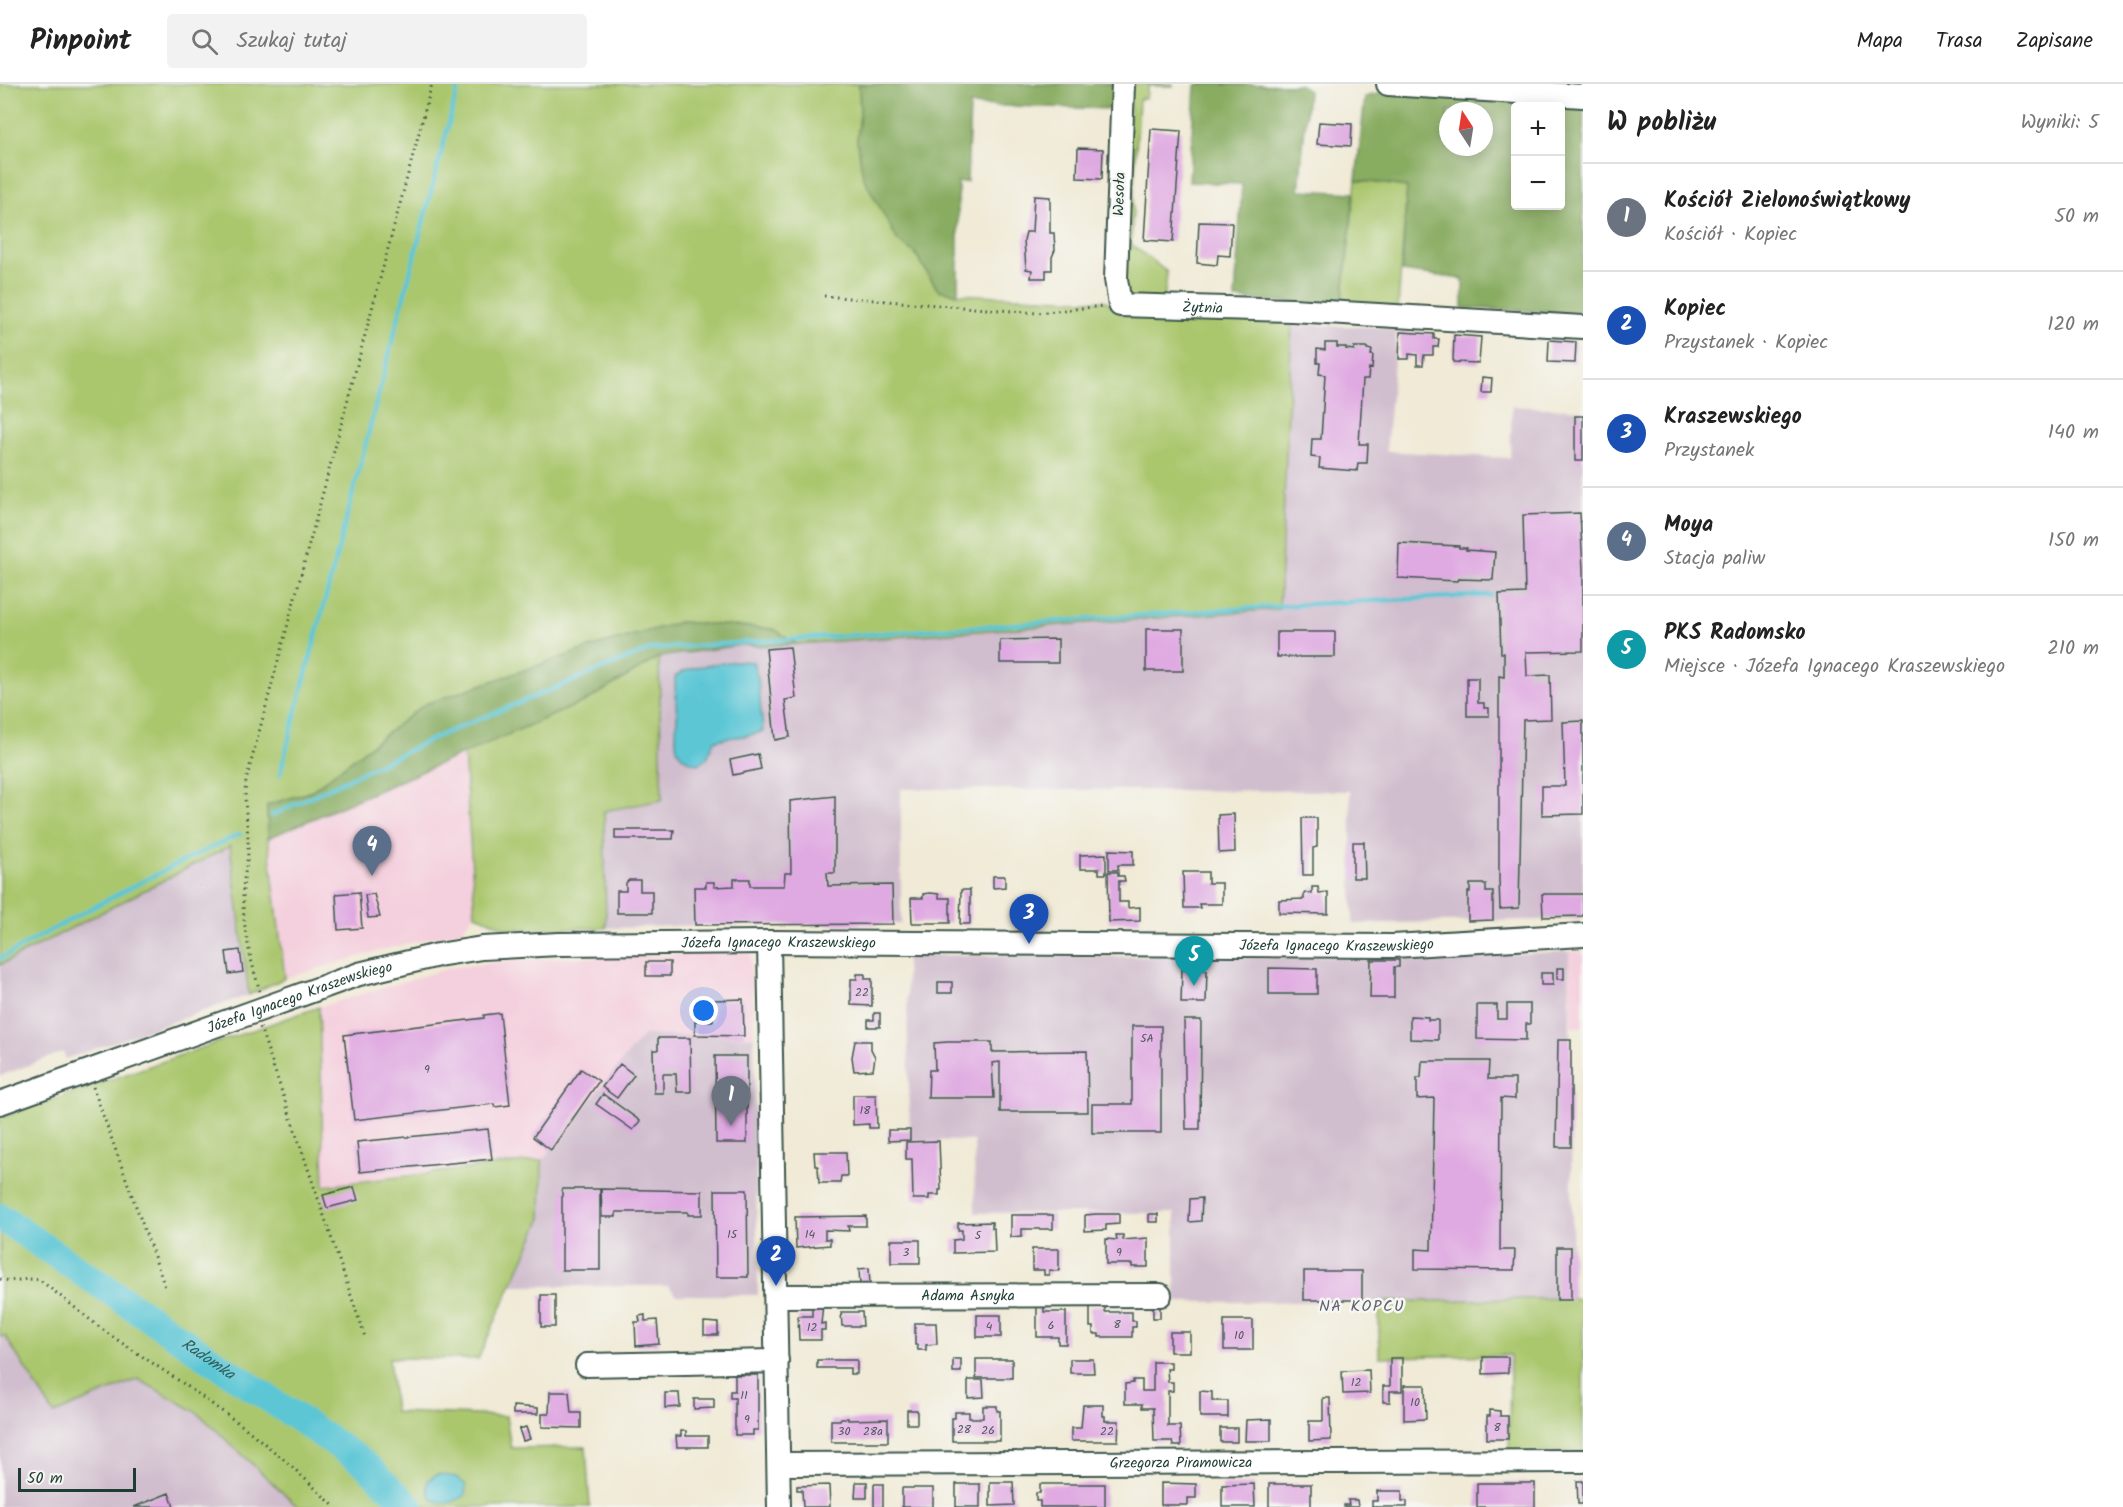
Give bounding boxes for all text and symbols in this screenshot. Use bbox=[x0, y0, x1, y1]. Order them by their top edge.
search box bbox=[167, 14, 587, 68]
text: Pinpoint bbox=[30, 19, 131, 64]
text: Szukaj tutaj bbox=[236, 24, 347, 59]
icon: search bbox=[188, 25, 221, 58]
text: Mapa bbox=[1857, 25, 1903, 58]
text: Trasa bbox=[1936, 25, 1983, 58]
text: Zapisane bbox=[2016, 25, 2093, 58]
north arrow bbox=[1439, 102, 1493, 156]
map controls bbox=[1511, 102, 1565, 210]
button: + bbox=[1511, 102, 1565, 156]
text: W pobliżu bbox=[1607, 102, 1716, 144]
text: Wyniki: 5 bbox=[2021, 107, 2099, 139]
button: − bbox=[1511, 156, 1565, 210]
street label: Wesoła bbox=[1107, 172, 1133, 217]
text: Kościół Zielonoświątkowy bbox=[1664, 184, 1911, 219]
text: 1 bbox=[1623, 201, 1630, 233]
text: 50 m bbox=[2054, 201, 2099, 233]
text: Kościół · Kopiec bbox=[1664, 219, 1797, 251]
text: Kopiec bbox=[1664, 292, 1726, 327]
street label: Żytnia bbox=[1182, 296, 1223, 321]
text: 2 bbox=[1621, 309, 1632, 341]
text: 120 m bbox=[2047, 309, 2099, 341]
text: Przystanek · Kopiec bbox=[1664, 327, 1828, 359]
text: Kraszewskiego bbox=[1664, 400, 1802, 435]
text: 3 bbox=[1621, 417, 1632, 449]
text: 140 m bbox=[2048, 417, 2099, 449]
text: Przystanek bbox=[1664, 435, 1754, 467]
text: Moya bbox=[1664, 508, 1713, 543]
text: 4 bbox=[1621, 525, 1632, 557]
text: 150 m bbox=[2048, 525, 2099, 557]
text: Stacja paliw bbox=[1664, 543, 1765, 575]
text: PKS Radomsko bbox=[1664, 616, 1805, 651]
text: 5 bbox=[1621, 633, 1632, 665]
text: 210 m bbox=[2047, 633, 2099, 665]
text: Miejsce · Józefa Ignacego Kraszewskiego bbox=[1664, 651, 2005, 683]
pin: 4 bbox=[352, 826, 392, 876]
pin: 3 bbox=[1010, 894, 1048, 944]
street label: Józefa Ignacego Kraszewskiego bbox=[681, 931, 876, 956]
street label: Józefa Ignacego Kraszewskiego bbox=[1239, 933, 1435, 959]
pin: 5 bbox=[1174, 936, 1214, 986]
street label: Józefa Ignacego Kraszewskiego bbox=[204, 955, 395, 1041]
house number: 22 bbox=[855, 983, 869, 1002]
your location bbox=[689, 996, 718, 1025]
house number: 5A bbox=[1140, 1029, 1154, 1048]
house number: 9 bbox=[424, 1060, 430, 1079]
pin: 1 bbox=[712, 1076, 750, 1126]
house number: 18 bbox=[860, 1101, 871, 1120]
house number: 15 bbox=[727, 1225, 739, 1244]
house number: 14 bbox=[805, 1225, 816, 1244]
house number: 5 bbox=[975, 1226, 983, 1245]
pin: 2 bbox=[756, 1236, 796, 1286]
house number: 3 bbox=[903, 1243, 910, 1262]
house number: 9 bbox=[1116, 1243, 1122, 1262]
street label: Adama Asnyka bbox=[921, 1284, 1015, 1309]
district label: NA KOPCU bbox=[1319, 1294, 1405, 1319]
house number: 8 bbox=[1113, 1315, 1121, 1334]
house number: 6 bbox=[1048, 1316, 1054, 1335]
house number: 4 bbox=[986, 1317, 993, 1336]
house number: 12 bbox=[807, 1318, 817, 1337]
house number: 10 bbox=[1234, 1326, 1244, 1345]
water label: Radomka bbox=[176, 1332, 241, 1387]
house number: 12 bbox=[1351, 1373, 1361, 1392]
house number: 11 bbox=[740, 1386, 748, 1405]
house number: 10 bbox=[1410, 1393, 1420, 1412]
house number: 9 bbox=[744, 1410, 750, 1429]
house number: 8 bbox=[1493, 1418, 1501, 1437]
house number: 28 bbox=[957, 1420, 972, 1439]
house number: 26 bbox=[981, 1421, 995, 1440]
house number: 30 bbox=[838, 1422, 850, 1441]
house number: 28a bbox=[863, 1422, 883, 1441]
house number: 22 bbox=[1100, 1422, 1114, 1441]
street label: Grzegorza Piramowicza bbox=[1110, 1451, 1252, 1476]
scale bar bbox=[18, 1465, 136, 1492]
text: 50 m bbox=[27, 1466, 63, 1491]

